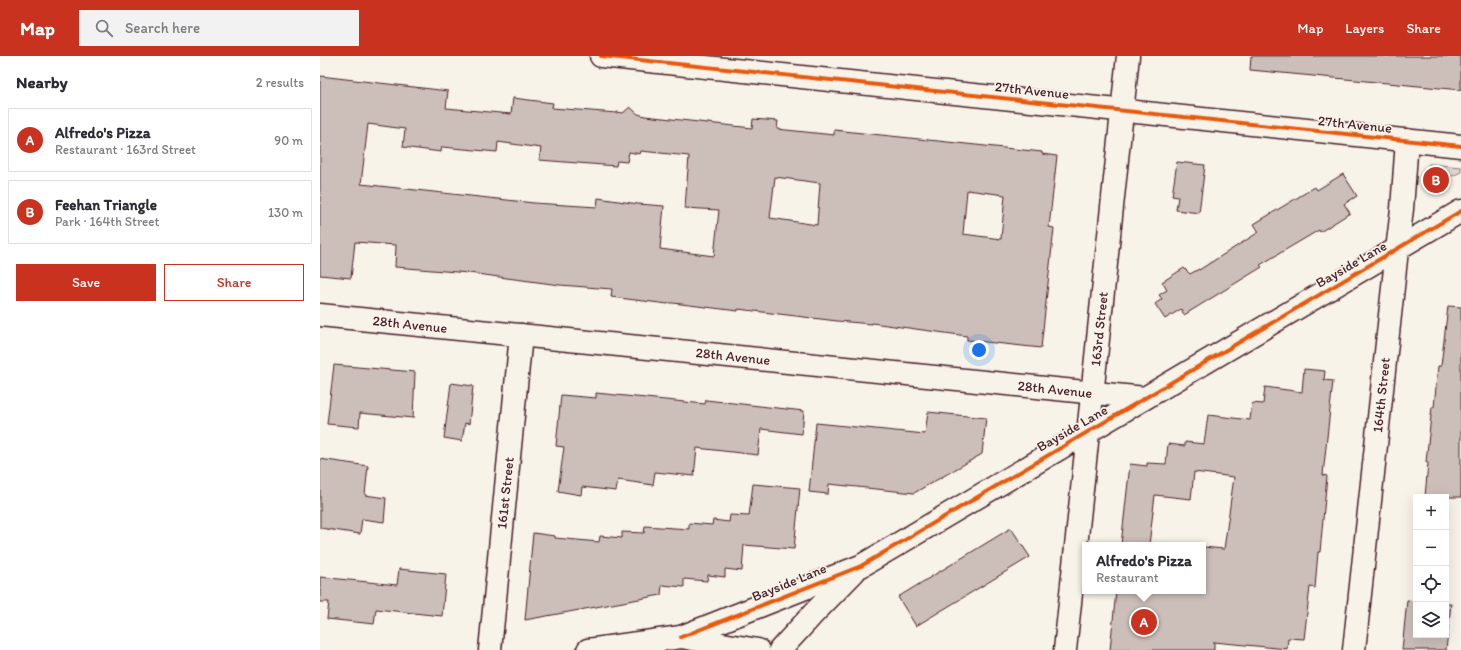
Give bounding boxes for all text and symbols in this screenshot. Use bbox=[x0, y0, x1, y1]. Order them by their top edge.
search box bbox=[79, 10, 359, 46]
text: Map bbox=[20, 17, 55, 40]
icon: search bbox=[93, 17, 115, 39]
text: Search here bbox=[125, 19, 200, 37]
text: Map bbox=[1298, 20, 1323, 37]
text: Layers bbox=[1345, 20, 1384, 37]
text: Share bbox=[1406, 20, 1441, 37]
text: Nearby bbox=[16, 72, 68, 92]
text: 2 results bbox=[256, 75, 304, 90]
street label: 27th Avenue bbox=[994, 78, 1070, 103]
street label: 27th Avenue bbox=[1317, 112, 1393, 137]
text: Alfredo's Pizza bbox=[55, 124, 150, 142]
text: A bbox=[26, 133, 34, 148]
text: 90 m bbox=[274, 133, 303, 148]
text: Restaurant · 163rd Street bbox=[55, 142, 196, 157]
pin: B bbox=[1423, 165, 1449, 195]
text: Feehan Triangle bbox=[55, 196, 157, 214]
text: B bbox=[26, 205, 34, 220]
text: 130 m bbox=[268, 205, 303, 220]
text: Park · 164th Street bbox=[55, 214, 159, 229]
street label: Bayside Lane bbox=[1313, 237, 1390, 292]
button: Save bbox=[16, 264, 156, 301]
button: Share bbox=[164, 264, 304, 301]
street label: 163rd Street bbox=[1087, 291, 1112, 367]
street label: 28th Avenue bbox=[372, 312, 448, 337]
your location bbox=[969, 340, 989, 360]
street label: 28th Avenue bbox=[695, 344, 771, 369]
street label: 164th Street bbox=[1369, 357, 1394, 433]
street label: 28th Avenue bbox=[1017, 377, 1093, 402]
street label: Bayside Lane bbox=[1034, 401, 1111, 456]
street label: 161st Street bbox=[493, 456, 518, 530]
map controls bbox=[1413, 494, 1449, 638]
button: + bbox=[1413, 494, 1449, 530]
button: − bbox=[1413, 530, 1449, 566]
popup bbox=[1082, 542, 1206, 594]
text: Alfredo's Pizza bbox=[1096, 552, 1192, 570]
street label: Bayside Lane bbox=[749, 560, 829, 605]
button: locate bbox=[1413, 566, 1449, 602]
text: Restaurant bbox=[1096, 570, 1159, 585]
button: layers bbox=[1413, 602, 1449, 638]
pin: A bbox=[1131, 607, 1157, 637]

